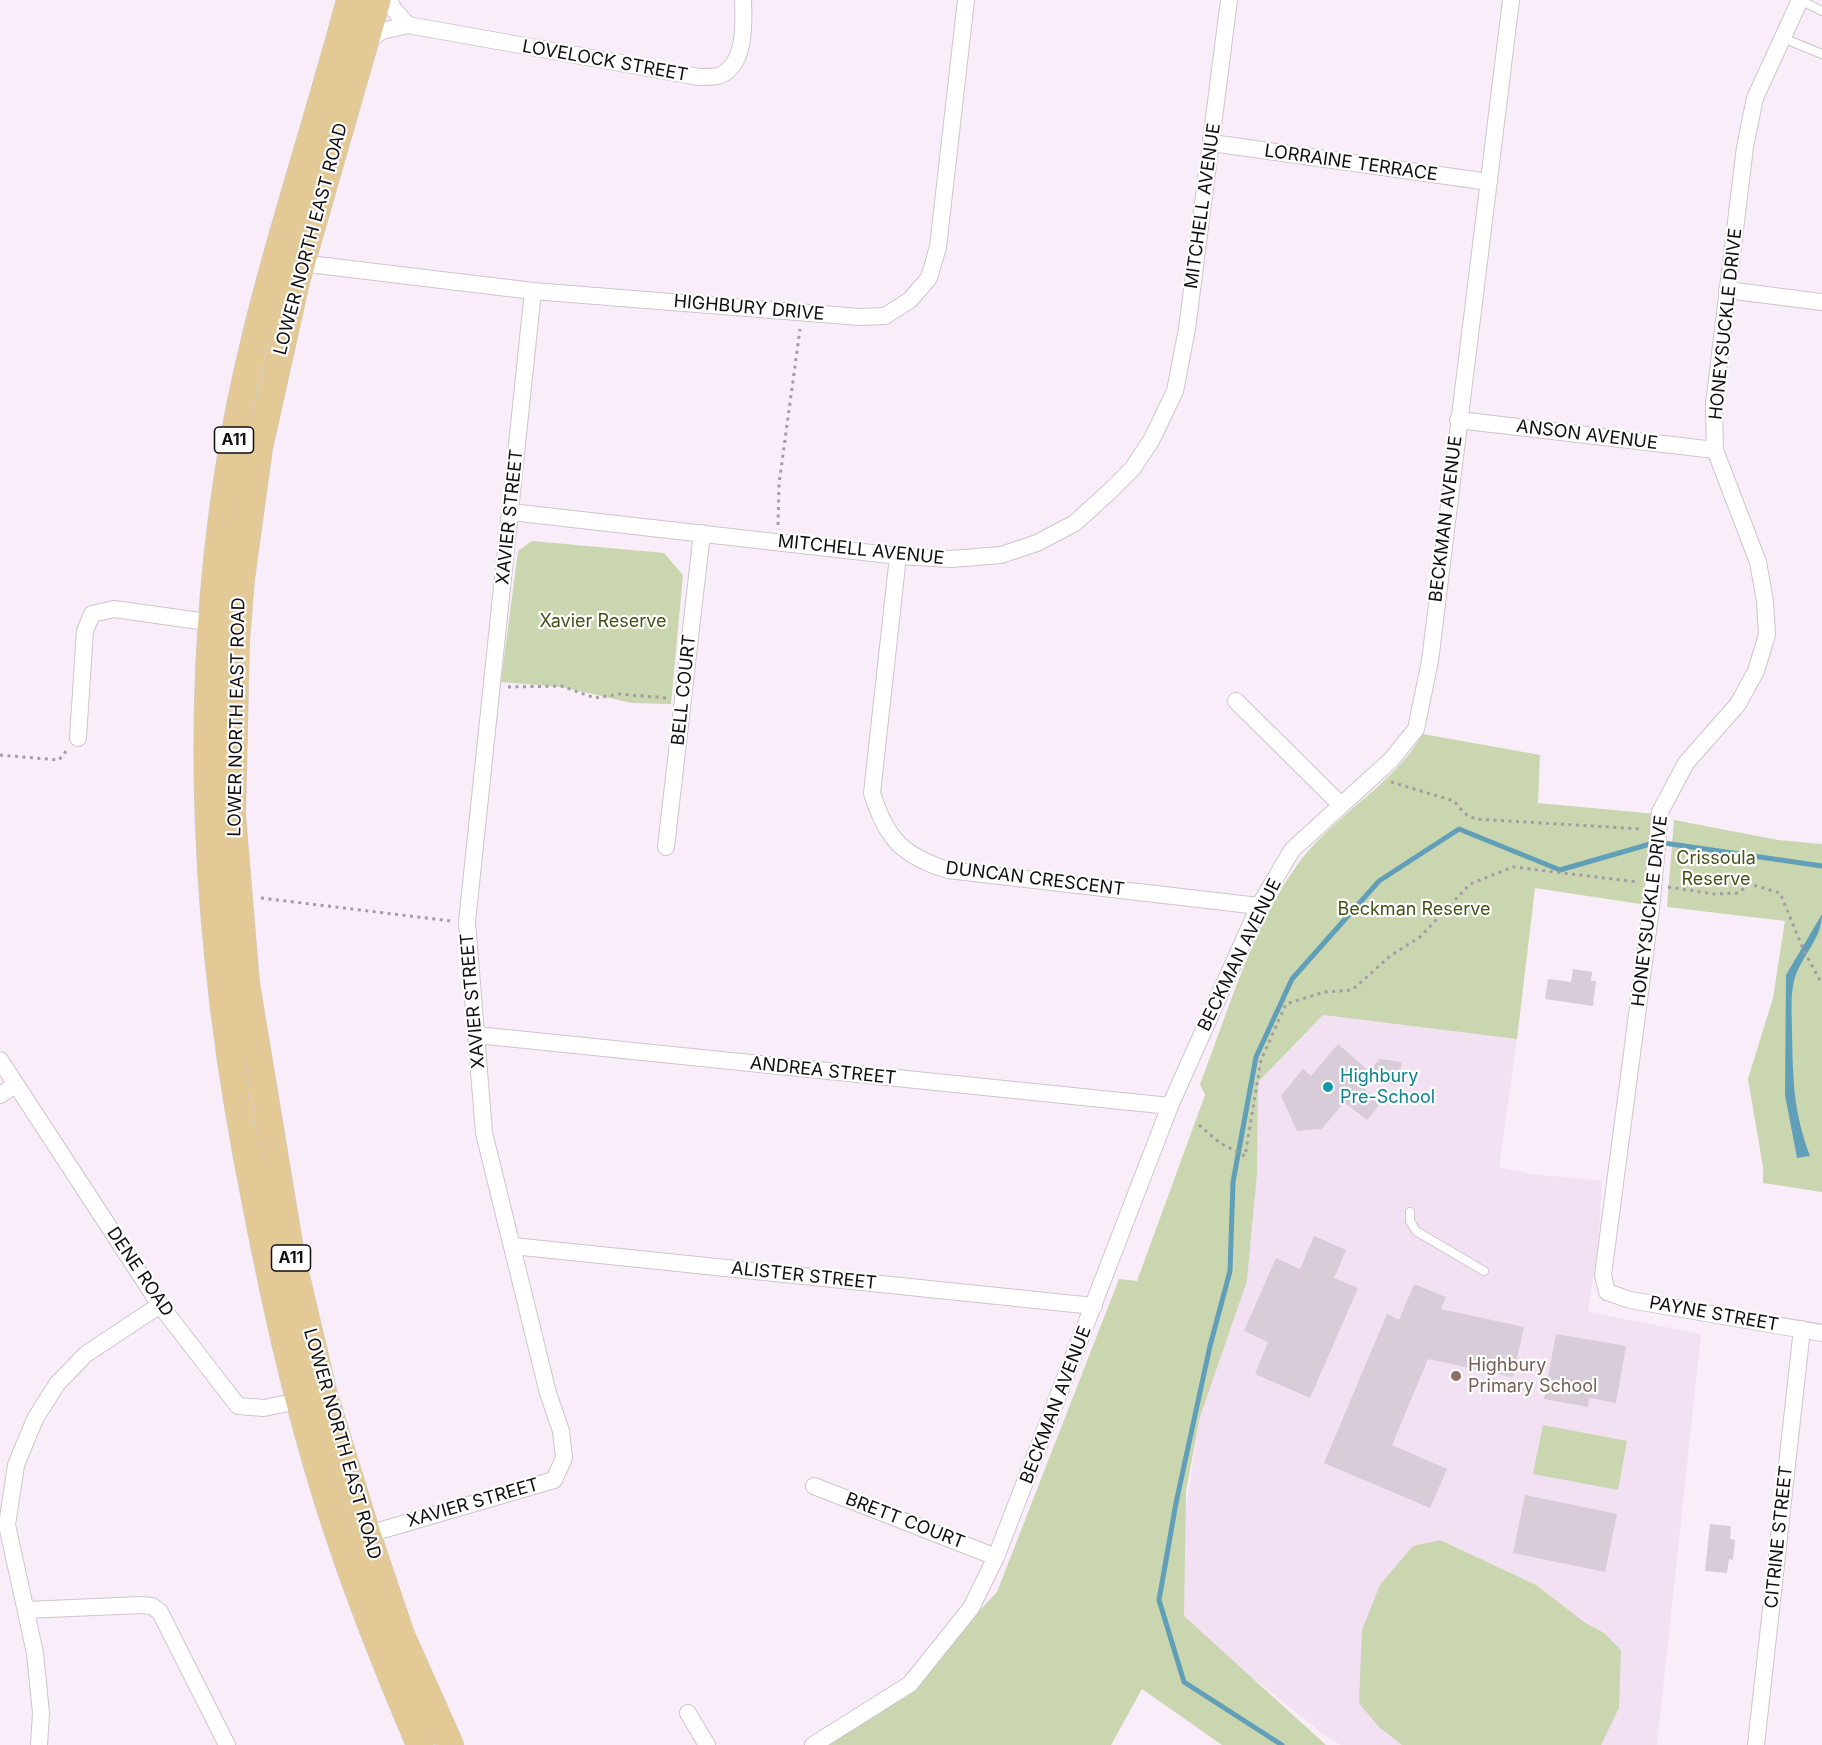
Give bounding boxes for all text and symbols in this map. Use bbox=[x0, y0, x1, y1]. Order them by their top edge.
street label: LOVELOCK STREET bbox=[520, 36, 690, 86]
street label: LOWER NORTH EAST ROAD bbox=[270, 121, 352, 357]
street label: MITCHELL AVENUE bbox=[1181, 122, 1225, 290]
street label: LORRAINE TERRACE bbox=[1263, 140, 1439, 186]
street label: HONEYSUCKLE DRIVE bbox=[1705, 227, 1747, 421]
street label: HIGHBURY DRIVE bbox=[673, 291, 825, 325]
street label: ANSON AVENUE bbox=[1515, 416, 1659, 454]
road number: A11 bbox=[214, 427, 254, 453]
street label: BECKMAN AVENUE bbox=[1425, 435, 1467, 603]
street label: XAVIER STREET bbox=[492, 448, 528, 586]
street label: MITCHELL AVENUE bbox=[777, 531, 945, 569]
street label: LOWER NORTH EAST ROAD bbox=[224, 597, 250, 837]
park label: Xavier Reserve bbox=[539, 611, 667, 633]
street label: BELL COURT bbox=[667, 633, 701, 747]
street label: HONEYSUCKLE DRIVE bbox=[1628, 814, 1672, 1008]
park label: Crissoula Reserve bbox=[1676, 848, 1756, 890]
street label: DUNCAN CRESCENT bbox=[944, 857, 1126, 901]
street label: BECKMAN AVENUE bbox=[1194, 875, 1286, 1035]
park label: Beckman Reserve bbox=[1337, 899, 1491, 921]
street label: XAVIER STREET bbox=[456, 932, 490, 1070]
street label: ANDREA STREET bbox=[749, 1053, 897, 1089]
place label: Highbury Pre-School bbox=[1340, 1066, 1435, 1108]
marker: Highbury Pre-School bbox=[1321, 1080, 1335, 1094]
street label: DENE ROAD bbox=[102, 1223, 178, 1321]
road number: A11 bbox=[272, 1245, 310, 1271]
street label: ALISTER STREET bbox=[730, 1258, 878, 1294]
street label: PAYNE STREET bbox=[1648, 1292, 1780, 1336]
street label: BECKMAN AVENUE bbox=[1016, 1323, 1096, 1487]
street label: LOWER NORTH EAST ROAD bbox=[299, 1326, 385, 1562]
place label: Highbury Primary School bbox=[1468, 1355, 1597, 1398]
marker: Highbury Primary School bbox=[1449, 1369, 1463, 1383]
street label: CITRINE STREET bbox=[1761, 1465, 1797, 1609]
street label: XAVIER STREET bbox=[405, 1474, 541, 1532]
street label: BRETT COURT bbox=[842, 1488, 968, 1554]

